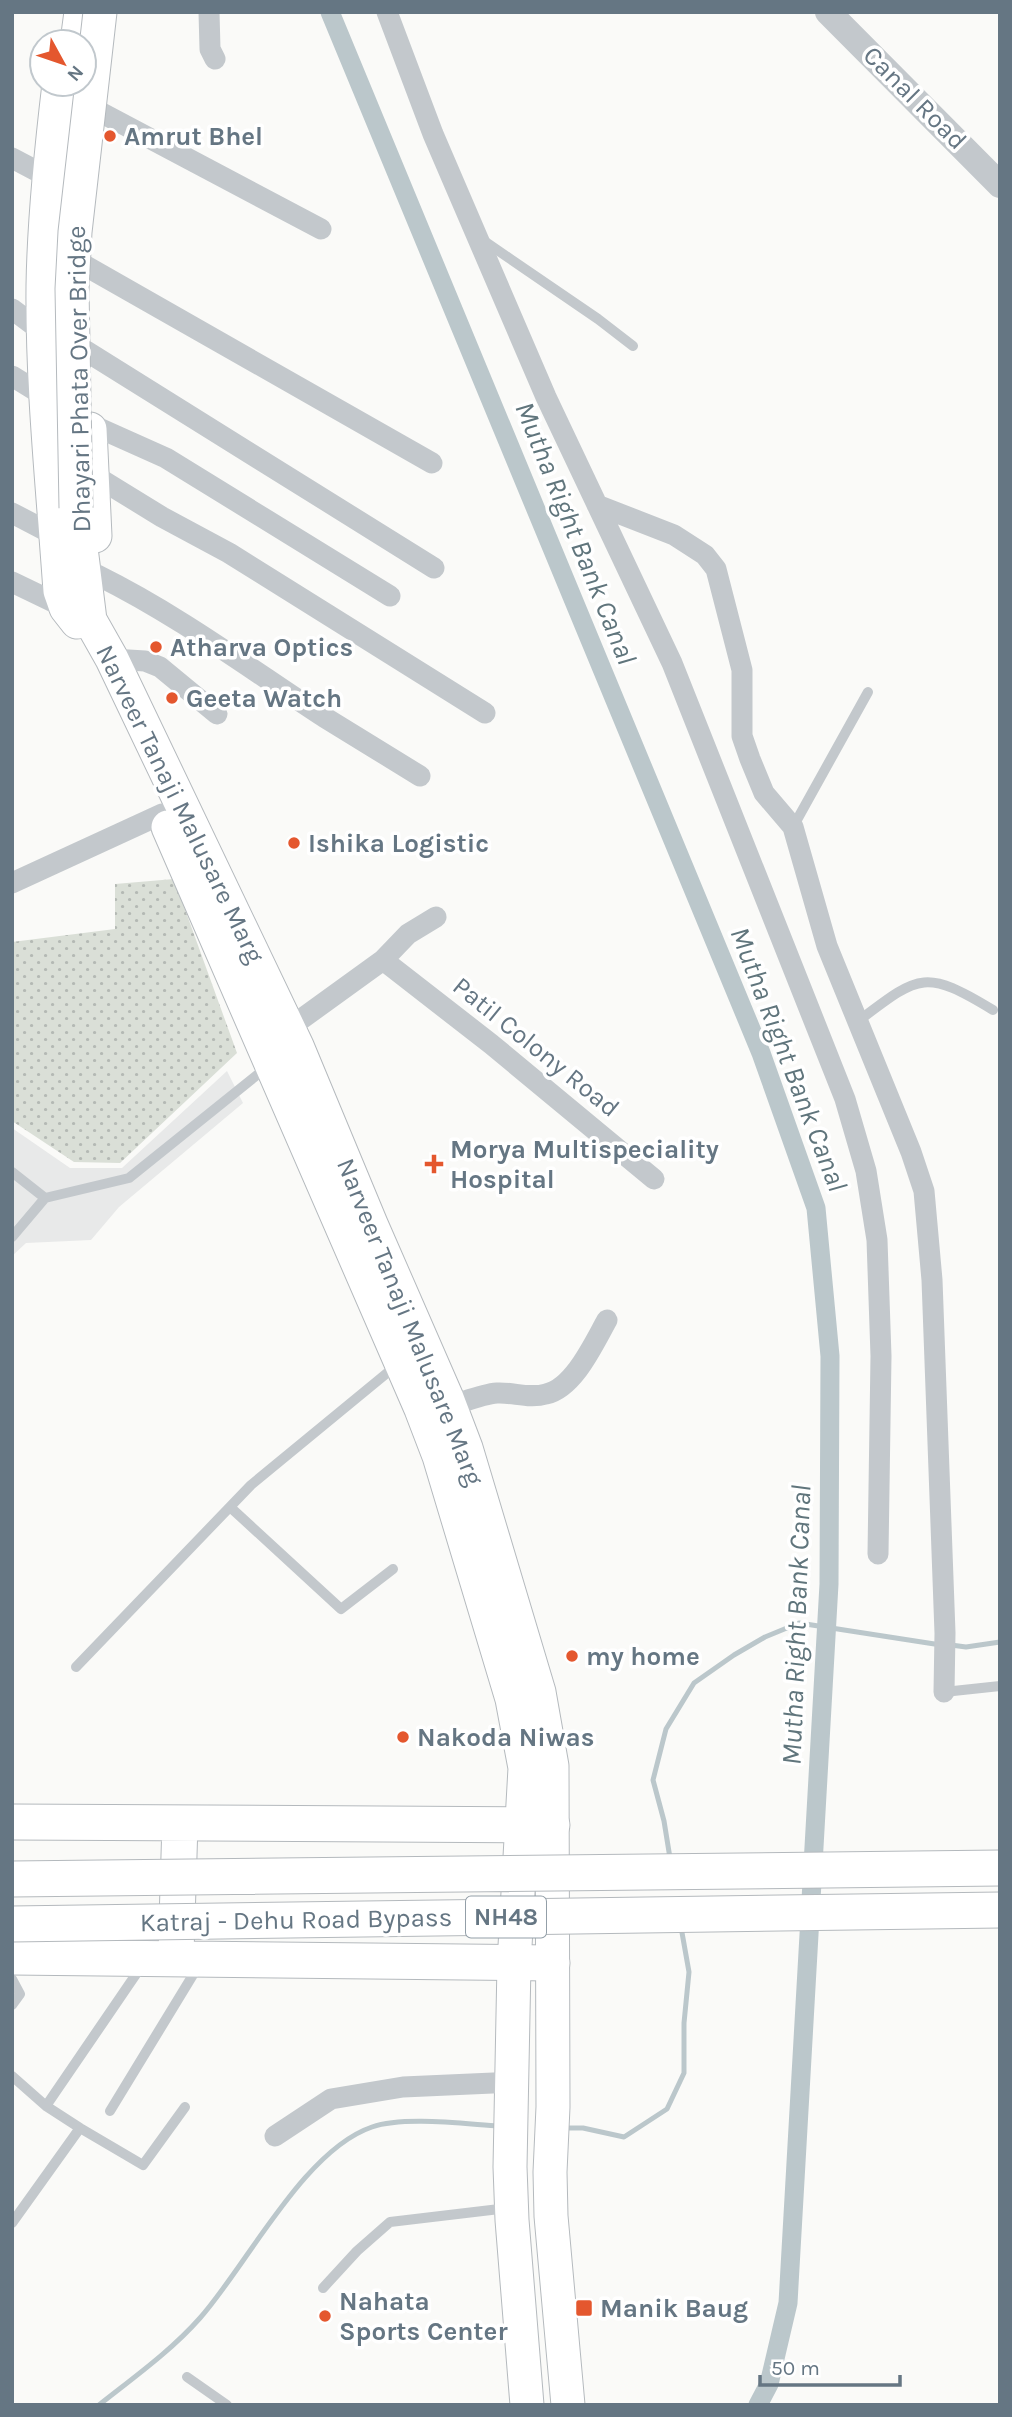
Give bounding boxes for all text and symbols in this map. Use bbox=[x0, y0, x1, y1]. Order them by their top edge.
north arrow bbox=[28, 28, 98, 98]
street label: Canal Road bbox=[857, 40, 973, 156]
text: N bbox=[62, 61, 88, 86]
place label: Amrut Bhel bbox=[124, 121, 263, 152]
marker: Amrut Bhel bbox=[102, 128, 118, 144]
street label: Dhayari Phata Over Bridge bbox=[61, 225, 97, 533]
water label: Mutha Right Bank Canal bbox=[508, 397, 644, 669]
place label: Atharva Optics bbox=[170, 632, 353, 663]
marker: Atharva Optics bbox=[148, 639, 164, 655]
street label: Narveer Tanaji Malusare Marg bbox=[89, 640, 271, 968]
place label: Geeta Watch bbox=[186, 683, 342, 714]
marker: Geeta Watch bbox=[164, 690, 180, 706]
place label: Ishika Logistic bbox=[308, 828, 489, 859]
marker: Ishika Logistic bbox=[286, 835, 302, 851]
water label: Mutha Right Bank Canal bbox=[723, 922, 855, 1196]
street label: Patil Colony Road bbox=[447, 970, 625, 1124]
place label: Morya Multispeciality Hospital bbox=[450, 1134, 719, 1195]
street label: Narveer Tanaji Malusare Marg bbox=[330, 1154, 490, 1490]
marker: Morya Multispeciality Hospital bbox=[424, 1154, 444, 1174]
water label: Mutha Right Bank Canal bbox=[775, 1484, 817, 1766]
place label: my home bbox=[586, 1641, 700, 1672]
marker: my home bbox=[564, 1648, 580, 1664]
place label: Nakoda Niwas bbox=[417, 1722, 595, 1753]
marker: Nakoda Niwas bbox=[395, 1729, 411, 1745]
road number: NH48 bbox=[466, 1896, 546, 1938]
street label: Katraj - Dehu Road Bypass bbox=[140, 1902, 452, 1938]
place label: Nahata Sports Center bbox=[339, 2286, 508, 2347]
place label: Manik Baug bbox=[600, 2293, 748, 2324]
marker: Manik Baug bbox=[574, 2298, 594, 2318]
marker: Nahata Sports Center bbox=[317, 2308, 333, 2324]
scale bar bbox=[760, 2344, 900, 2388]
text: 50 m bbox=[771, 2356, 820, 2380]

